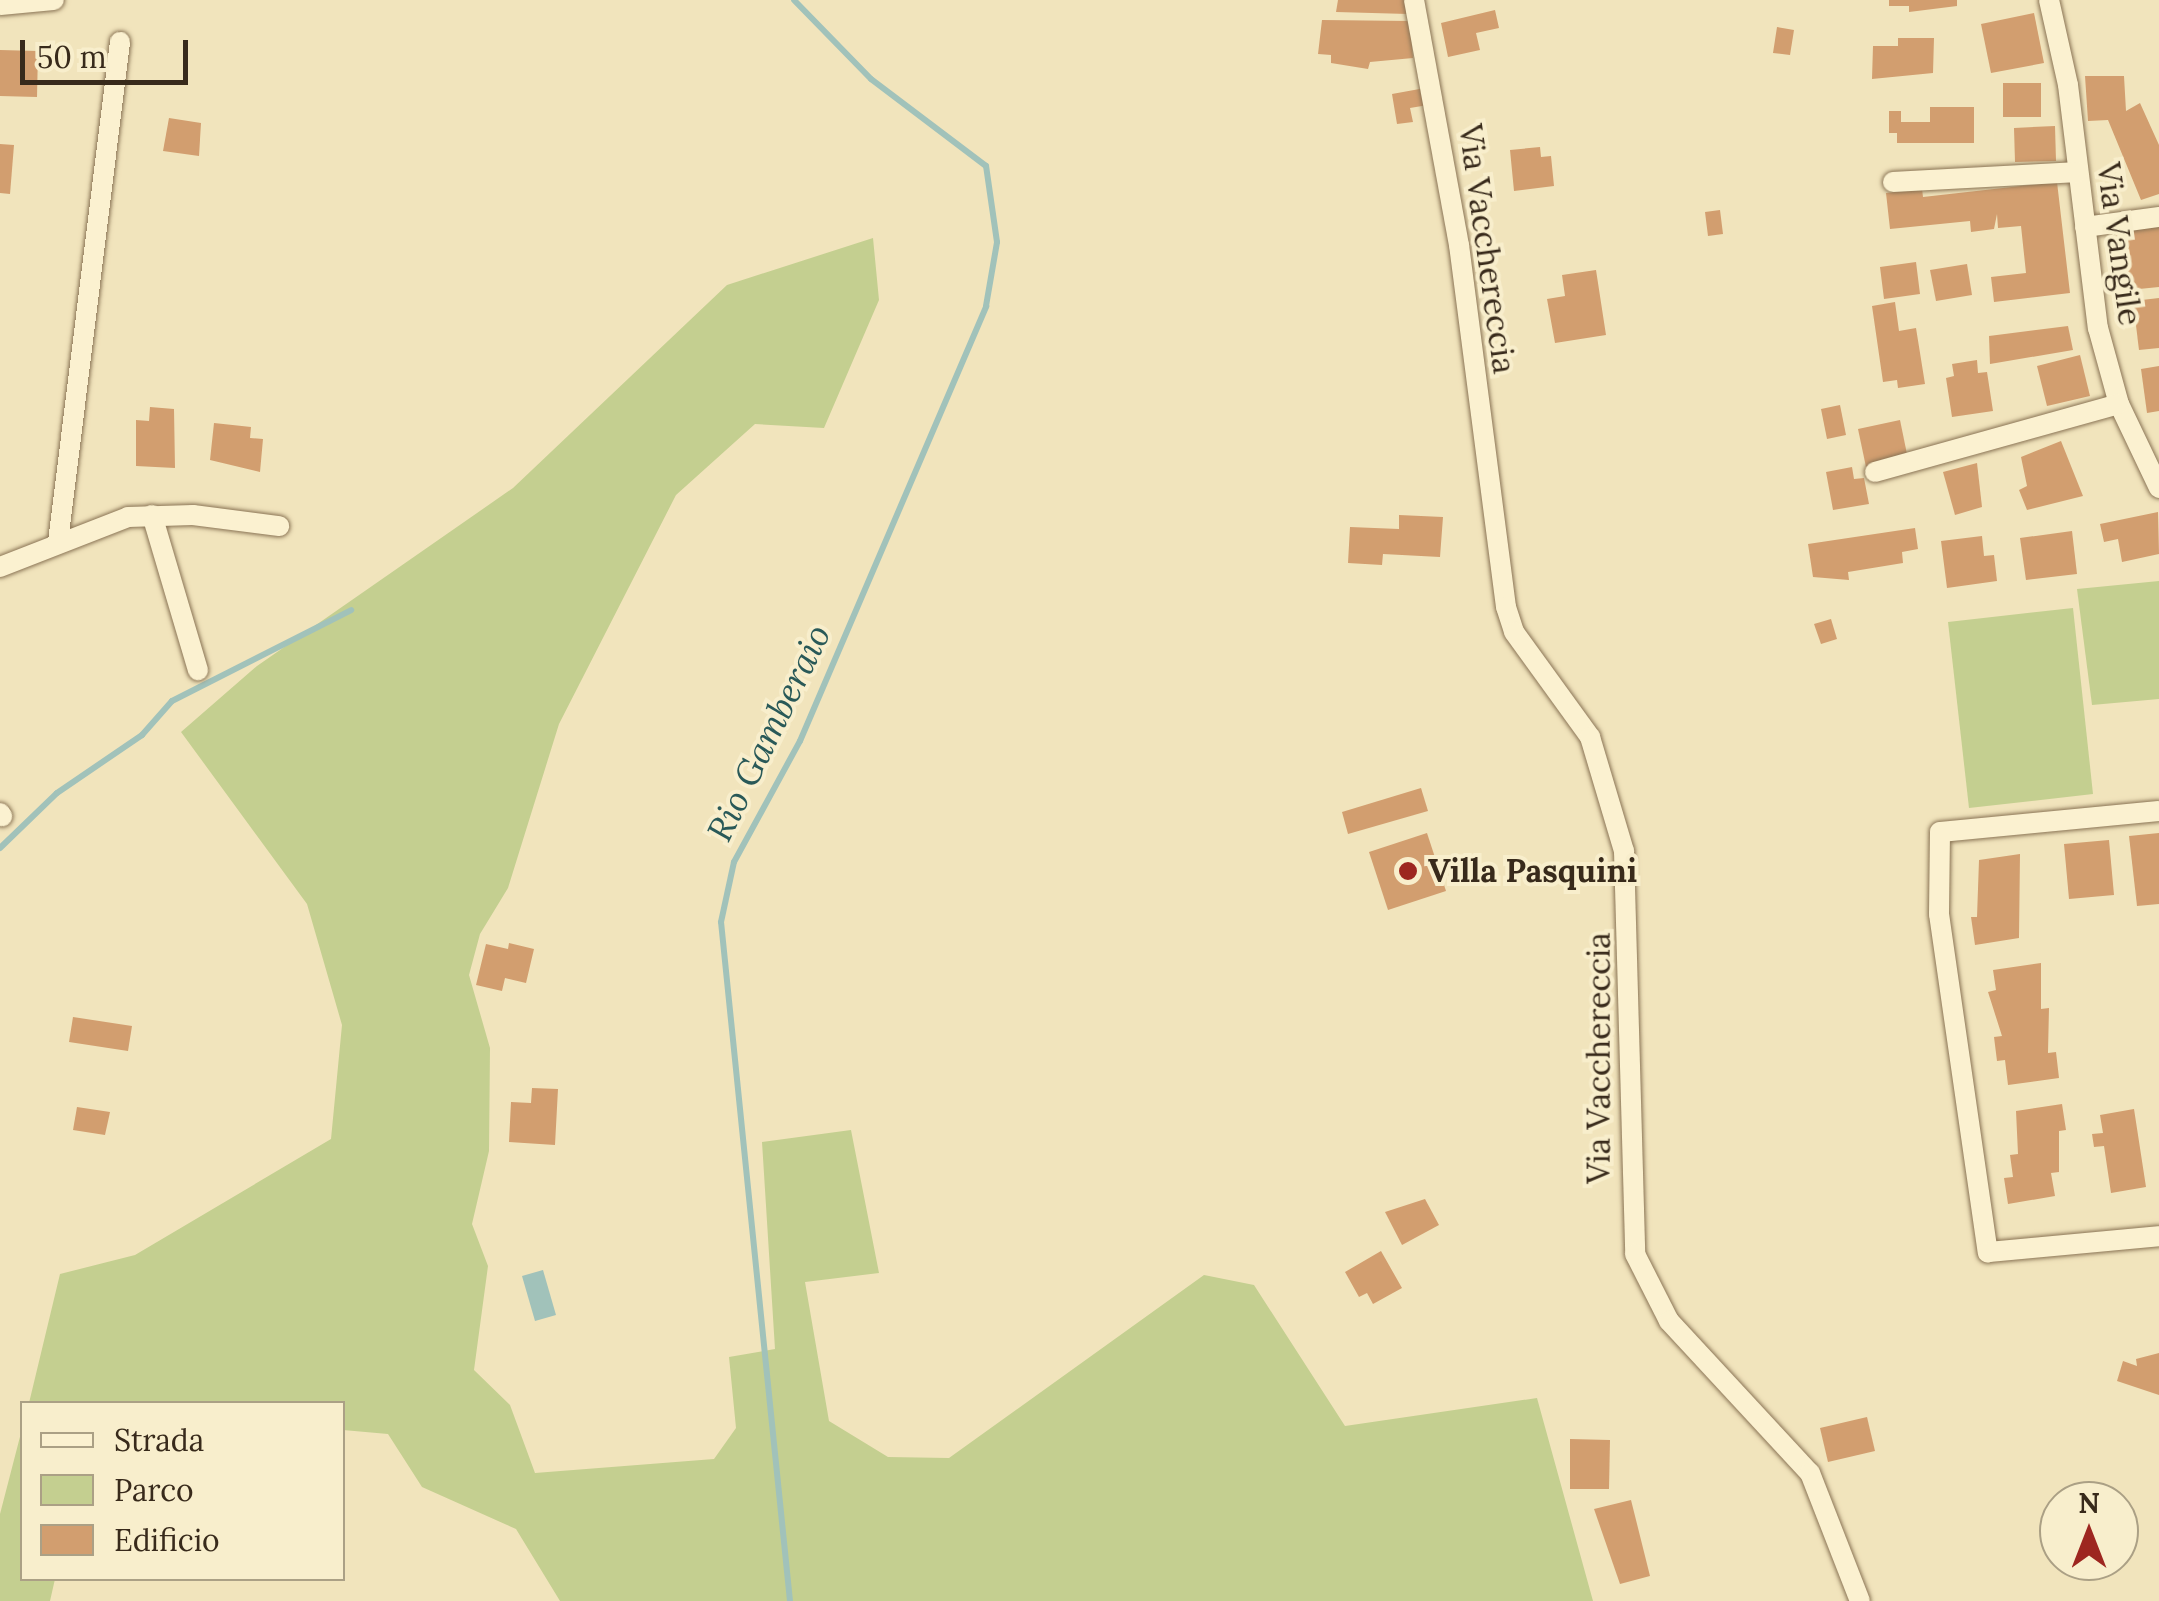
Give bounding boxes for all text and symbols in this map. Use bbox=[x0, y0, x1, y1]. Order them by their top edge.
scale bar bbox=[25, 20, 192, 82]
text: 50 m bbox=[37, 38, 107, 76]
street label: Via Vacchereccia bbox=[1450, 122, 1524, 376]
street label: Via Vangile bbox=[2089, 160, 2149, 328]
water label: Rio Gamberaio bbox=[698, 618, 840, 848]
place label: Villa Pasquini bbox=[1428, 852, 1637, 890]
marker: Villa Pasquini bbox=[1397, 860, 1419, 882]
street label: Via Vacchereccia bbox=[1580, 932, 1618, 1184]
legend bbox=[20, 1401, 345, 1581]
text: Strada bbox=[114, 1421, 204, 1459]
text: Parco bbox=[114, 1471, 194, 1509]
north arrow bbox=[2039, 1481, 2139, 1581]
text: N bbox=[2078, 1485, 2100, 1521]
text: Edificio bbox=[114, 1521, 220, 1559]

